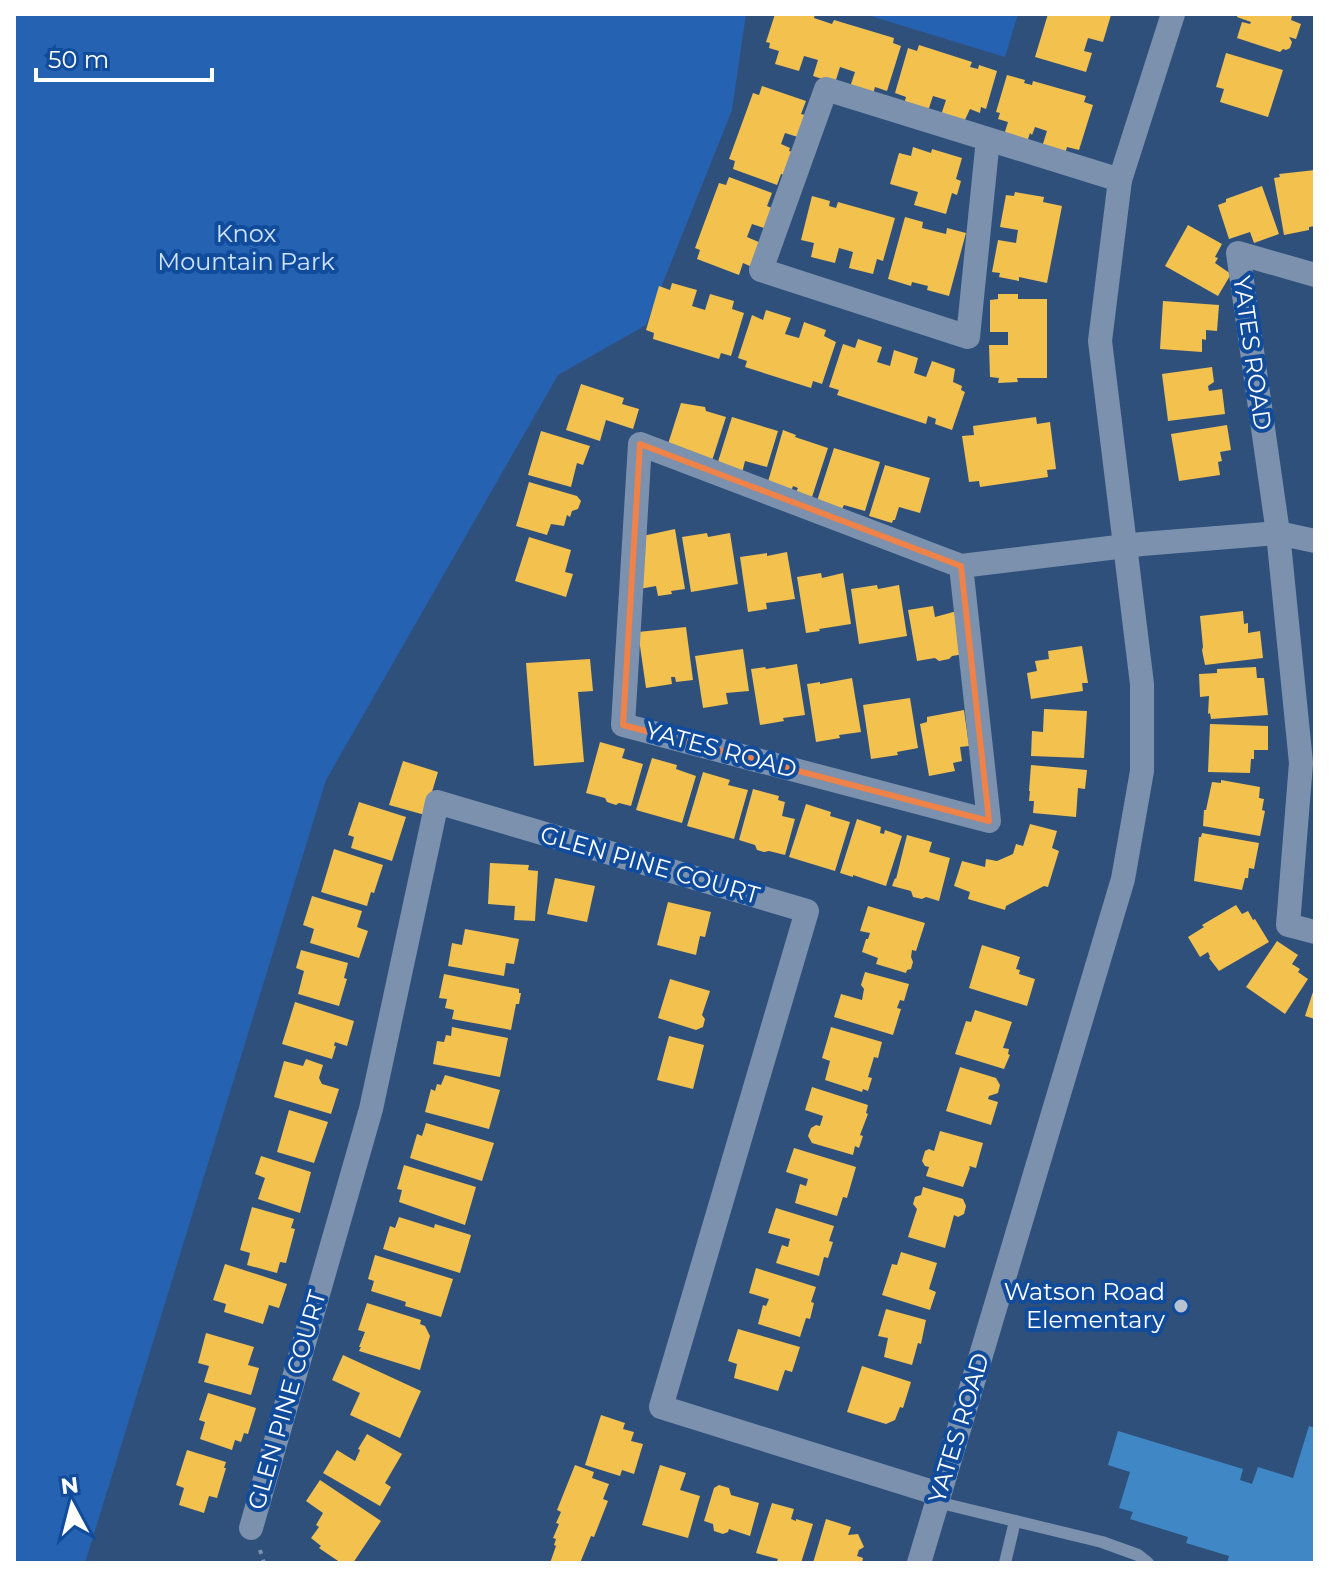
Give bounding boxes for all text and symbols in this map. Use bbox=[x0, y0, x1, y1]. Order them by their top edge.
scale bar bbox=[36, 32, 212, 82]
text: 50 m bbox=[48, 45, 109, 74]
park label: Knox Mountain Park bbox=[157, 219, 335, 276]
street label: YATES ROAD bbox=[1227, 274, 1278, 432]
street label: YATES ROAD bbox=[642, 715, 800, 784]
street label: GLEN PINE COURT bbox=[537, 819, 763, 910]
place label: Watson Road Elementary bbox=[1004, 1277, 1165, 1334]
street label: GLEN PINE COURT bbox=[241, 1287, 332, 1513]
marker: Watson Road Elementary bbox=[1172, 1297, 1190, 1315]
street label: YATES ROAD bbox=[922, 1349, 995, 1507]
north arrow bbox=[32, 1465, 112, 1545]
text: N bbox=[59, 1471, 80, 1500]

